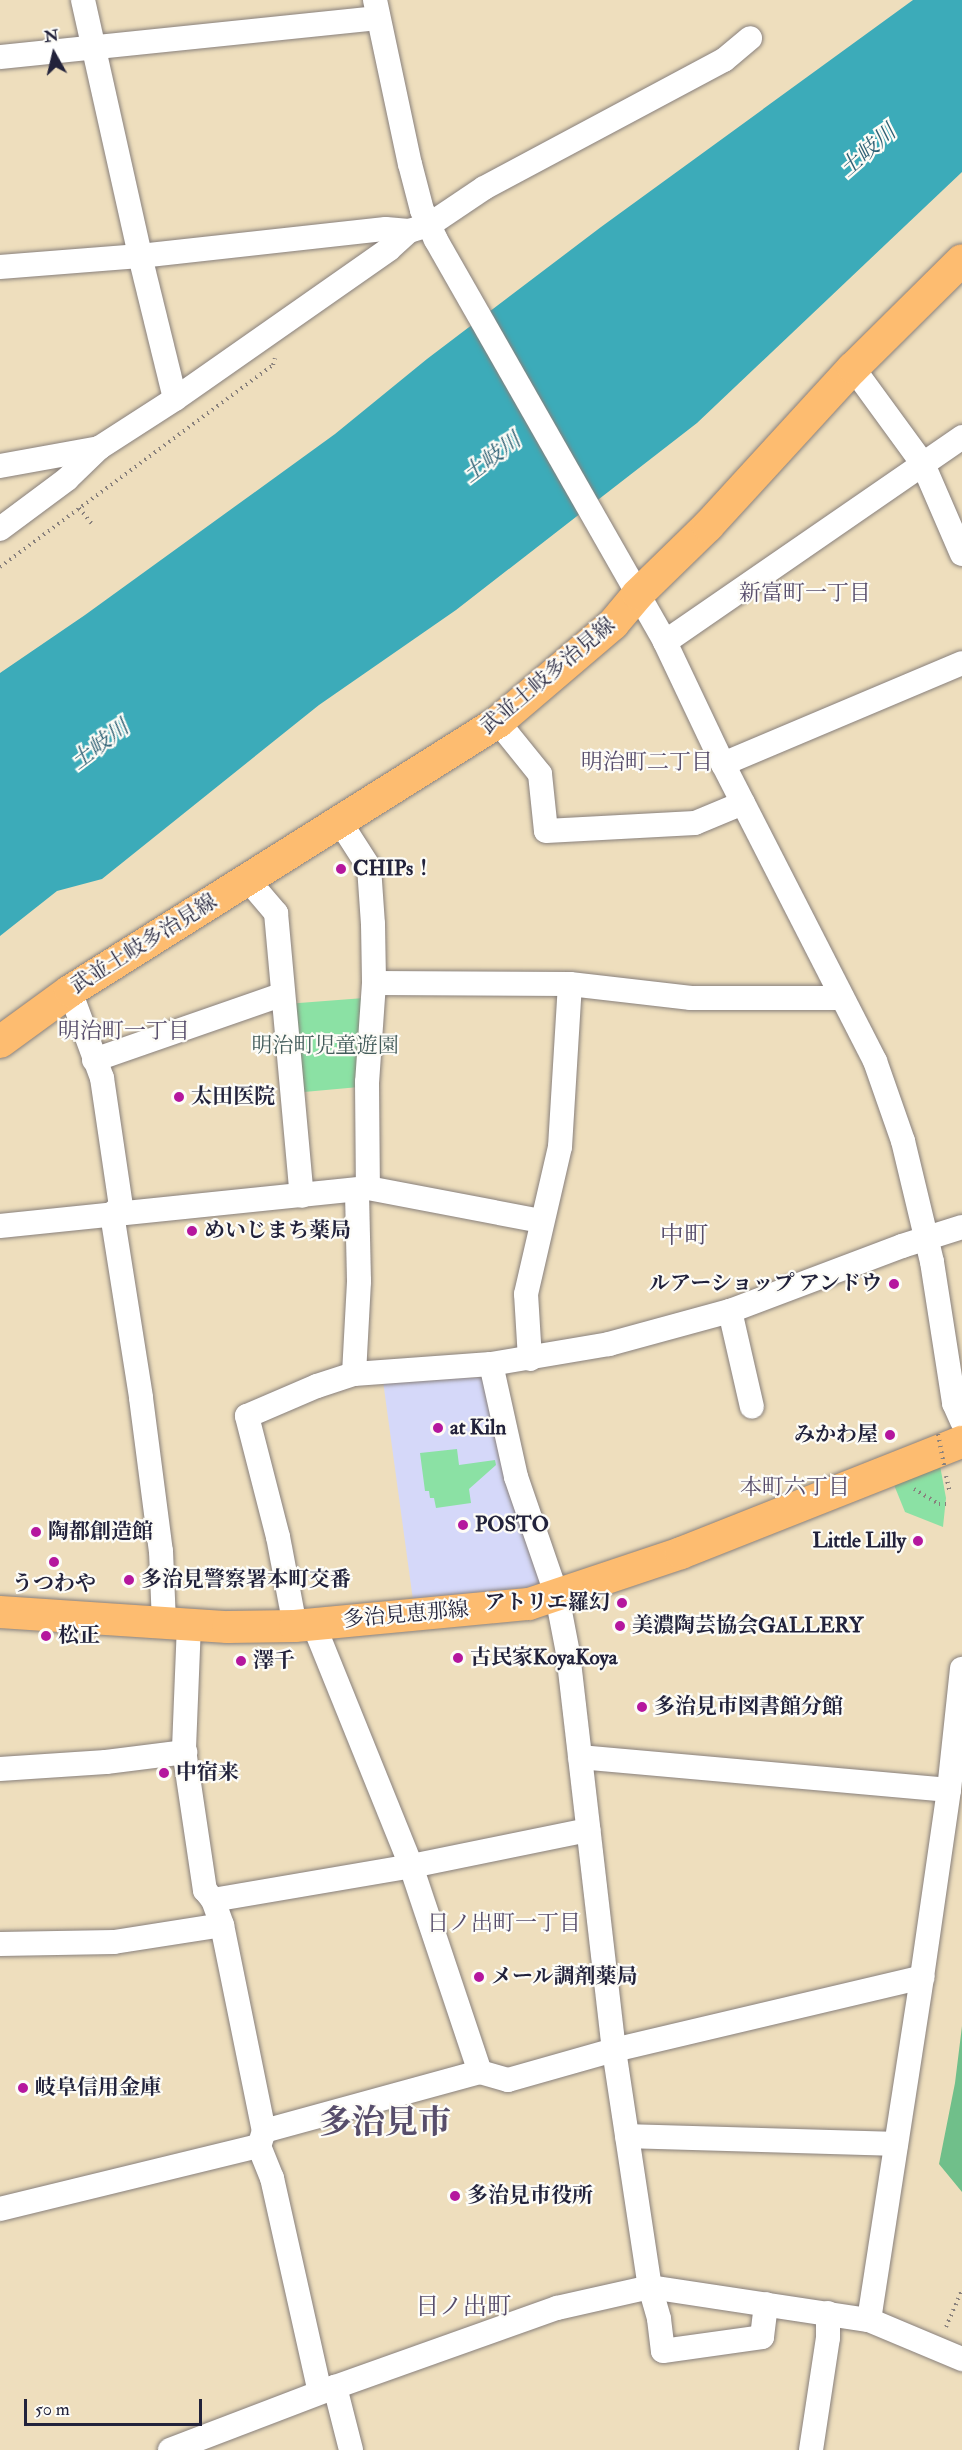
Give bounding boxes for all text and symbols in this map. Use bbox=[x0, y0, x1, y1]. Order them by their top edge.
north arrow bbox=[24, 24, 84, 84]
text: N bbox=[43, 25, 60, 47]
water label: 土岐川 bbox=[834, 119, 902, 183]
water label: 土岐川 bbox=[458, 428, 526, 488]
district label: 新富町一丁目 bbox=[739, 581, 871, 607]
street label: 武並土岐多治見線 bbox=[476, 612, 620, 740]
water label: 土岐川 bbox=[66, 715, 134, 775]
district label: 明治町二丁目 bbox=[581, 750, 713, 776]
place label: CHIPs！ bbox=[353, 856, 434, 882]
marker: CHIPs！ bbox=[334, 862, 348, 876]
street label: 武並土岐多治見線 bbox=[66, 889, 222, 999]
district label: 明治町一丁目 bbox=[58, 1019, 190, 1045]
park label: 明治町児童遊園 bbox=[252, 1033, 398, 1059]
place label: 太田医院 bbox=[191, 1084, 275, 1110]
marker: 太田医院 bbox=[172, 1090, 186, 1104]
place label: めいじまち薬局 bbox=[204, 1218, 351, 1244]
district label: 中町 bbox=[660, 1222, 708, 1250]
marker: めいじまち薬局 bbox=[185, 1224, 199, 1238]
place label: ルアーショップ アンドウ bbox=[647, 1271, 882, 1297]
marker: ルアーショップ アンドウ bbox=[887, 1277, 901, 1291]
place label: at Kiln bbox=[450, 1415, 506, 1441]
marker: at Kiln bbox=[431, 1421, 445, 1435]
place label: みかわ屋 bbox=[794, 1422, 878, 1448]
marker: みかわ屋 bbox=[883, 1428, 897, 1442]
district label: 本町六丁目 bbox=[740, 1475, 850, 1501]
place label: POSTO bbox=[475, 1512, 549, 1538]
marker: POSTO bbox=[456, 1518, 470, 1532]
place label: 陶都創造館 bbox=[48, 1519, 153, 1545]
marker: 陶都創造館 bbox=[29, 1525, 43, 1539]
place label: Little Lilly bbox=[812, 1528, 906, 1554]
marker: Little Lilly bbox=[911, 1534, 925, 1548]
marker: うつわや bbox=[47, 1555, 61, 1569]
place label: 多治見警察署本町交番 bbox=[141, 1567, 351, 1593]
place label: うつわや bbox=[12, 1571, 96, 1597]
marker: 多治見警察署本町交番 bbox=[122, 1573, 136, 1587]
place label: アトリエ羅幻 bbox=[484, 1590, 610, 1616]
marker: アトリエ羅幻 bbox=[615, 1596, 629, 1610]
street label: 多治見恵那線 bbox=[342, 1597, 470, 1633]
place label: 美濃陶芸協会GALLERY bbox=[632, 1613, 863, 1639]
marker: 美濃陶芸協会GALLERY bbox=[613, 1619, 627, 1633]
place label: 松正 bbox=[58, 1623, 100, 1649]
marker: 松正 bbox=[39, 1629, 53, 1643]
place label: 古民家KoyaKoya bbox=[470, 1645, 617, 1671]
place label: 澤千 bbox=[253, 1648, 295, 1674]
marker: 古民家KoyaKoya bbox=[451, 1651, 465, 1665]
marker: 澤千 bbox=[234, 1654, 248, 1668]
place label: 多治見市図書館分館 bbox=[654, 1694, 843, 1720]
marker: 多治見市図書館分館 bbox=[635, 1700, 649, 1714]
place label: 中宿来 bbox=[176, 1760, 239, 1786]
marker: 中宿来 bbox=[157, 1766, 171, 1780]
district label: 日ノ出町一丁目 bbox=[427, 1911, 581, 1937]
place label: メール調剤薬局 bbox=[491, 1964, 638, 1990]
marker: メール調剤薬局 bbox=[472, 1970, 486, 1984]
place label: 岐阜信用金庫 bbox=[35, 2075, 161, 2101]
marker: 岐阜信用金庫 bbox=[16, 2081, 30, 2095]
district label: 多治見市 bbox=[319, 2103, 451, 2143]
place label: 多治見市役所 bbox=[467, 2183, 593, 2209]
marker: 多治見市役所 bbox=[448, 2189, 462, 2203]
district label: 日ノ出町 bbox=[415, 2293, 511, 2321]
scale bar bbox=[27, 2387, 206, 2425]
text: 50 m bbox=[35, 2398, 70, 2421]

